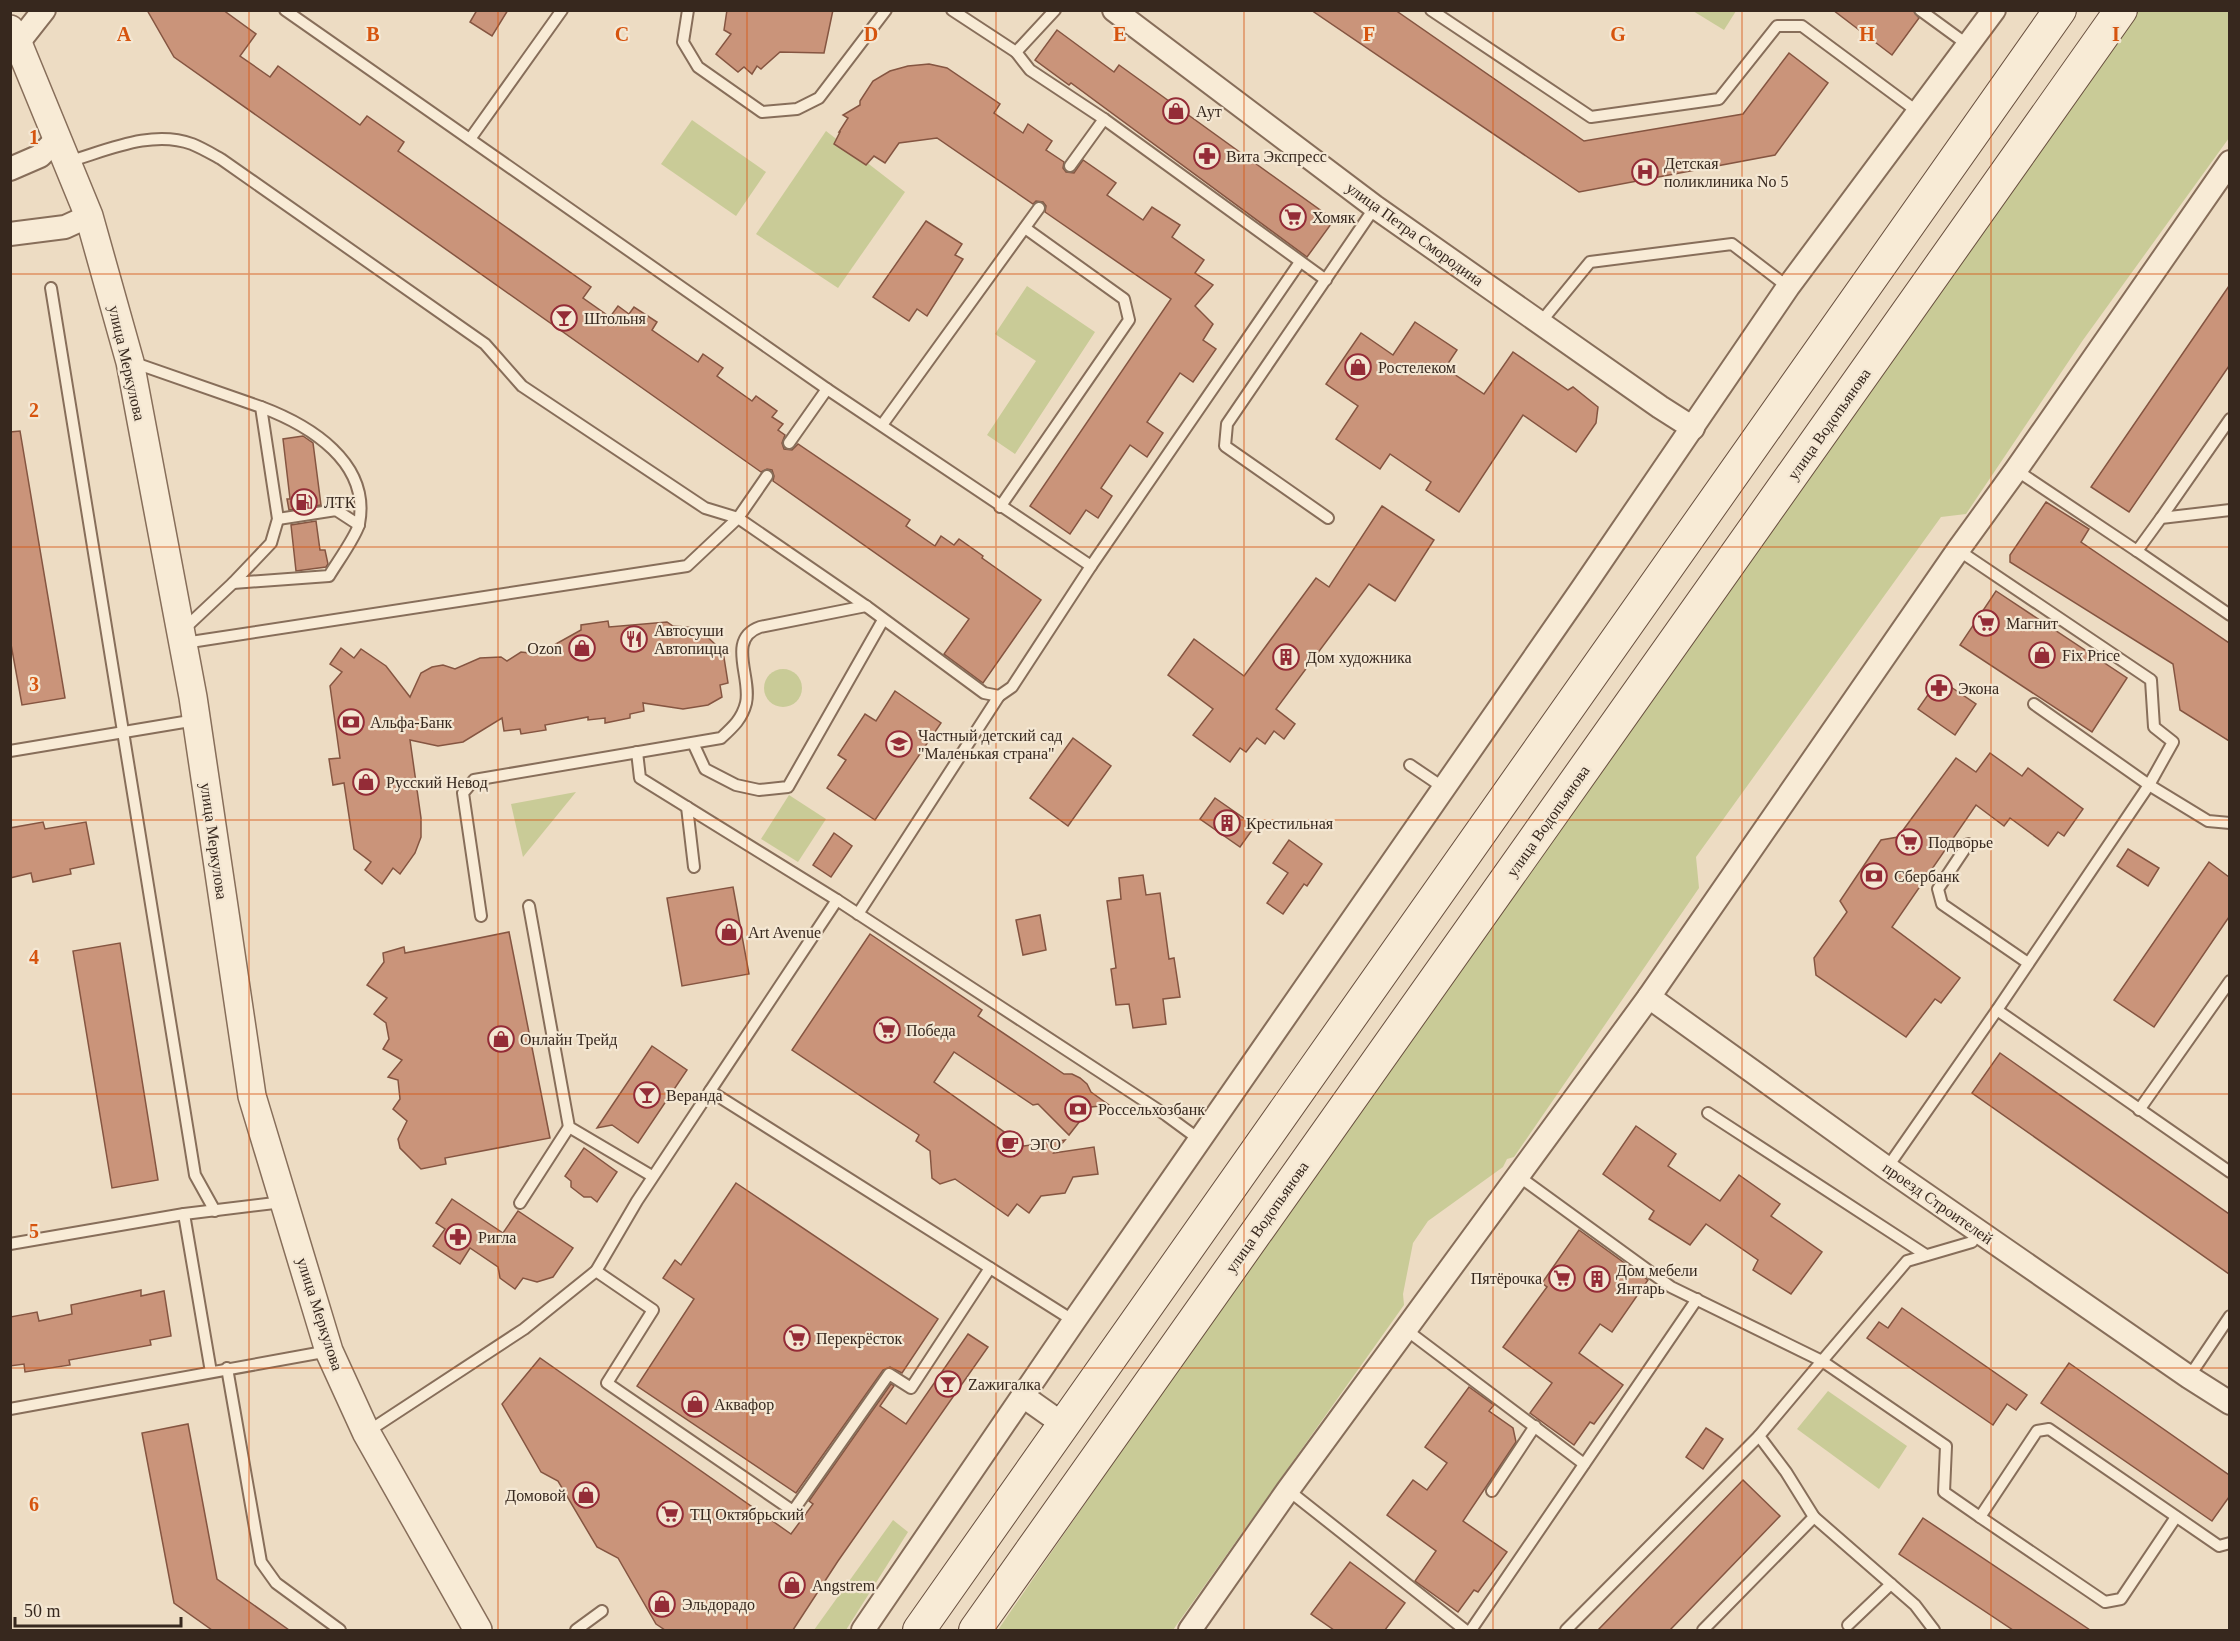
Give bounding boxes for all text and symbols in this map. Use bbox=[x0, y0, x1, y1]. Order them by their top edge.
text: A bbox=[117, 23, 132, 45]
text: B bbox=[366, 23, 380, 45]
text: C bbox=[615, 23, 629, 45]
text: D bbox=[864, 23, 878, 45]
text: E bbox=[1113, 23, 1127, 45]
text: F bbox=[1363, 23, 1375, 45]
text: G bbox=[1610, 23, 1626, 45]
text: H bbox=[1859, 23, 1875, 45]
text: I bbox=[2112, 23, 2120, 45]
shop icon: Аут bbox=[1161, 96, 1191, 126]
place label: Аут bbox=[1196, 103, 1222, 121]
text: 1 bbox=[29, 126, 39, 148]
pharmacy icon: Вита Экспресс bbox=[1192, 141, 1222, 171]
place label: Вита Экспресс bbox=[1226, 148, 1327, 166]
place label: Детская поликлиника No 5 bbox=[1664, 155, 1789, 190]
hospital icon: Детская поликлиника No 5 bbox=[1630, 157, 1660, 187]
street label: улица Петра Смородина bbox=[1343, 179, 1487, 290]
supermarket icon: Хомяк bbox=[1278, 202, 1308, 232]
place label: Хомяк bbox=[1312, 209, 1356, 226]
bar icon: Штольня bbox=[549, 303, 579, 333]
street label: улица Меркулова bbox=[104, 304, 149, 423]
place label: Штольня bbox=[584, 310, 647, 327]
shop icon: Ростелеком bbox=[1343, 352, 1373, 382]
place label: Ростелеком bbox=[1378, 359, 1456, 376]
street label: улица Водопьянова bbox=[1784, 365, 1875, 484]
text: 2 bbox=[29, 399, 39, 421]
fuel station icon: ЛТК bbox=[289, 487, 319, 517]
place label: ЛТК bbox=[324, 494, 356, 511]
supermarket icon: Магнит bbox=[1971, 608, 2001, 638]
place label: Магнит bbox=[2006, 615, 2058, 632]
place label: Автосуши Автопицца bbox=[654, 622, 729, 658]
restaurant icon: Автосуши Автопицца bbox=[619, 624, 649, 654]
shop icon: Ozon bbox=[567, 633, 597, 663]
place label: Ozon bbox=[527, 640, 562, 657]
shop icon: Fix Price bbox=[2027, 640, 2057, 670]
building icon: Дом художника bbox=[1271, 642, 1301, 672]
place label: Fix Price bbox=[2062, 647, 2120, 664]
place label: Дом художника bbox=[1306, 649, 1412, 667]
text: 3 bbox=[29, 673, 39, 695]
pharmacy icon: Экона bbox=[1924, 673, 1954, 703]
place label: Экона bbox=[1958, 680, 1999, 697]
bank icon: Альфа-Банк bbox=[336, 707, 366, 737]
place label: Альфа-Банк bbox=[370, 714, 452, 732]
place label: Частный детский сад "Маленькая страна" bbox=[918, 727, 1062, 763]
school or university icon: Частный детский сад "Маленькая страна" bbox=[884, 729, 914, 759]
street label: улица Водопьянова bbox=[1503, 762, 1594, 881]
shop icon: Русский Невод bbox=[351, 767, 381, 797]
place label: Русский Невод bbox=[386, 774, 488, 792]
street label: улица Меркулова bbox=[196, 781, 231, 901]
building icon: Крестильная bbox=[1212, 808, 1242, 838]
place label: Крестильная bbox=[1246, 815, 1334, 833]
supermarket icon: Подворье bbox=[1894, 827, 1924, 857]
place label: Подворье bbox=[1928, 834, 1993, 852]
bank icon: Сбербанк bbox=[1859, 861, 1889, 891]
place label: Сбербанк bbox=[1894, 868, 1960, 886]
shop icon: Art Avenue bbox=[714, 917, 744, 947]
place label: Art Avenue bbox=[748, 924, 821, 941]
text: 4 bbox=[29, 946, 39, 968]
supermarket icon: Победа bbox=[872, 1015, 902, 1045]
place label: Победа bbox=[906, 1022, 956, 1040]
shop icon: Онлайн Трейд bbox=[486, 1024, 516, 1054]
place label: Онлайн Трейд bbox=[520, 1031, 617, 1049]
bar icon: Веранда bbox=[632, 1080, 662, 1110]
place label: Веранда bbox=[666, 1087, 723, 1105]
bank icon: Россельхозбанк bbox=[1063, 1094, 1093, 1124]
place label: Россельхозбанк bbox=[1098, 1101, 1205, 1118]
cafe icon: ЭГО bbox=[995, 1129, 1025, 1159]
place label: ЭГО bbox=[1030, 1136, 1061, 1153]
street label: улица Водопьянова bbox=[1222, 1158, 1313, 1277]
street label: проезд Строителей bbox=[1879, 1159, 1997, 1248]
text: 5 bbox=[29, 1220, 39, 1242]
pharmacy icon: Ригла bbox=[443, 1222, 473, 1252]
place label: Ригла bbox=[478, 1229, 516, 1246]
street label: улица Меркулова bbox=[293, 1255, 346, 1373]
place label: Дом мебели Янтарь bbox=[1616, 1262, 1698, 1298]
supermarket icon: Пятёрочка bbox=[1547, 1263, 1577, 1293]
building icon: Дом мебели Янтарь bbox=[1582, 1264, 1612, 1294]
place label: Пятёрочка bbox=[1471, 1270, 1542, 1288]
supermarket icon: Перекрёсток bbox=[782, 1323, 812, 1353]
place label: Перекрёсток bbox=[816, 1330, 903, 1348]
bar icon: Zажигалка bbox=[933, 1369, 963, 1399]
place label: Zажигалка bbox=[968, 1376, 1041, 1393]
shop icon: Аквафор bbox=[680, 1389, 710, 1419]
place label: Аквафор bbox=[714, 1396, 774, 1414]
shop icon: Домовой bbox=[571, 1480, 601, 1510]
place label: Домовой bbox=[505, 1487, 566, 1505]
text: 6 bbox=[29, 1493, 39, 1515]
supermarket icon: ТЦ Октябрьский bbox=[655, 1499, 685, 1529]
place label: ТЦ Октябрьский bbox=[690, 1506, 804, 1524]
shop icon: Angstrem bbox=[777, 1570, 807, 1600]
place label: Angstrem bbox=[812, 1577, 876, 1595]
shop icon: Эльдорадо bbox=[647, 1589, 677, 1619]
scale bar bbox=[15, 1590, 182, 1628]
place label: Эльдорадо bbox=[682, 1596, 755, 1614]
text: 50 m bbox=[24, 1601, 61, 1621]

